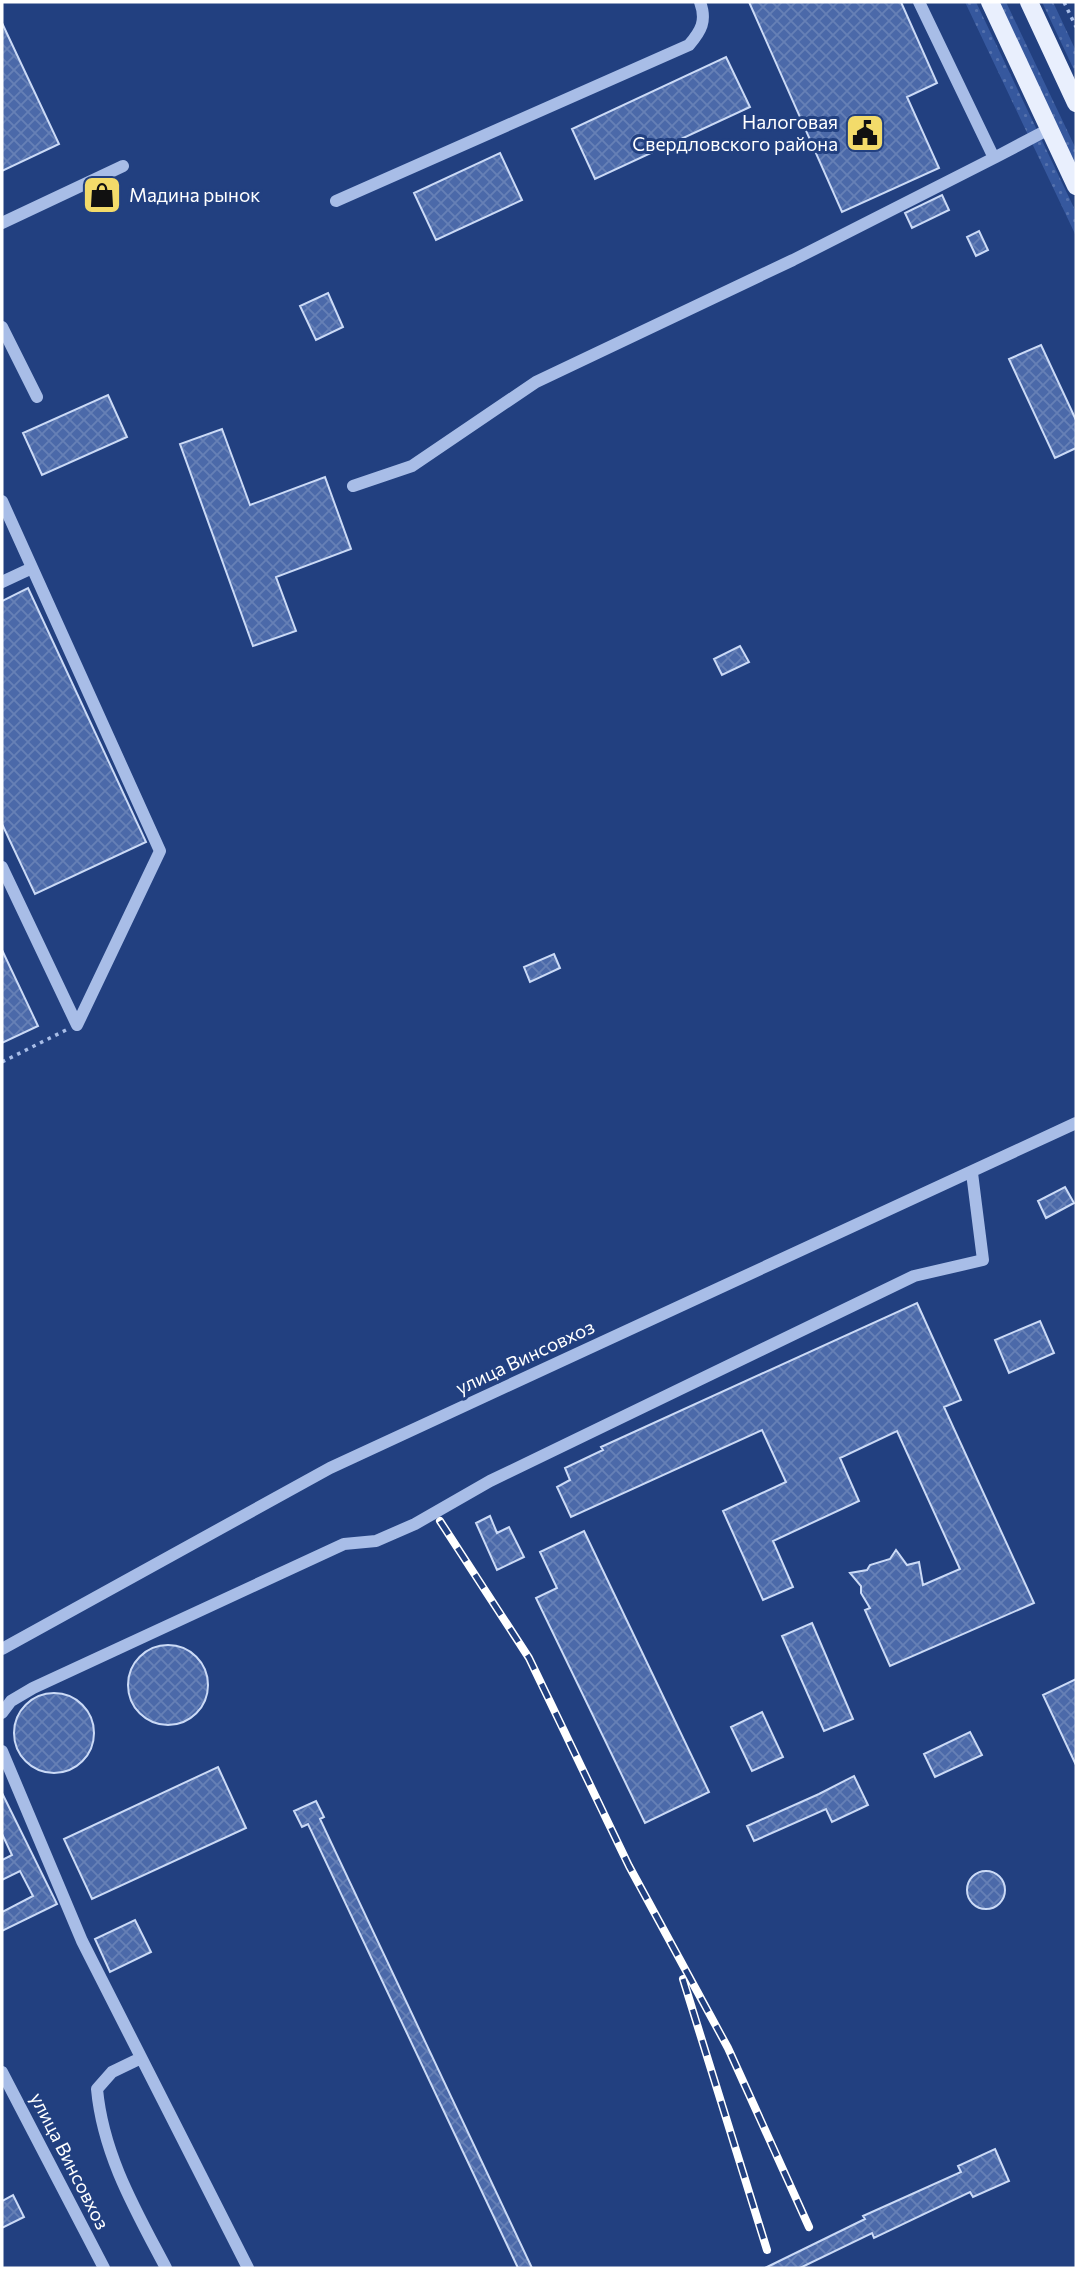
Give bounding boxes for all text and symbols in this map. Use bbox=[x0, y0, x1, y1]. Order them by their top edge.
place label: Налоговая Свердловского района bbox=[632, 110, 838, 155]
public building icon: Налоговая Свердловского района bbox=[844, 112, 886, 154]
shop icon: Мадина рынок bbox=[81, 174, 123, 216]
place label: Мадина рынок bbox=[129, 183, 260, 206]
street label: улица Винсовхоз bbox=[452, 1314, 598, 1399]
street label: улица Винсовхоз bbox=[26, 2088, 115, 2233]

